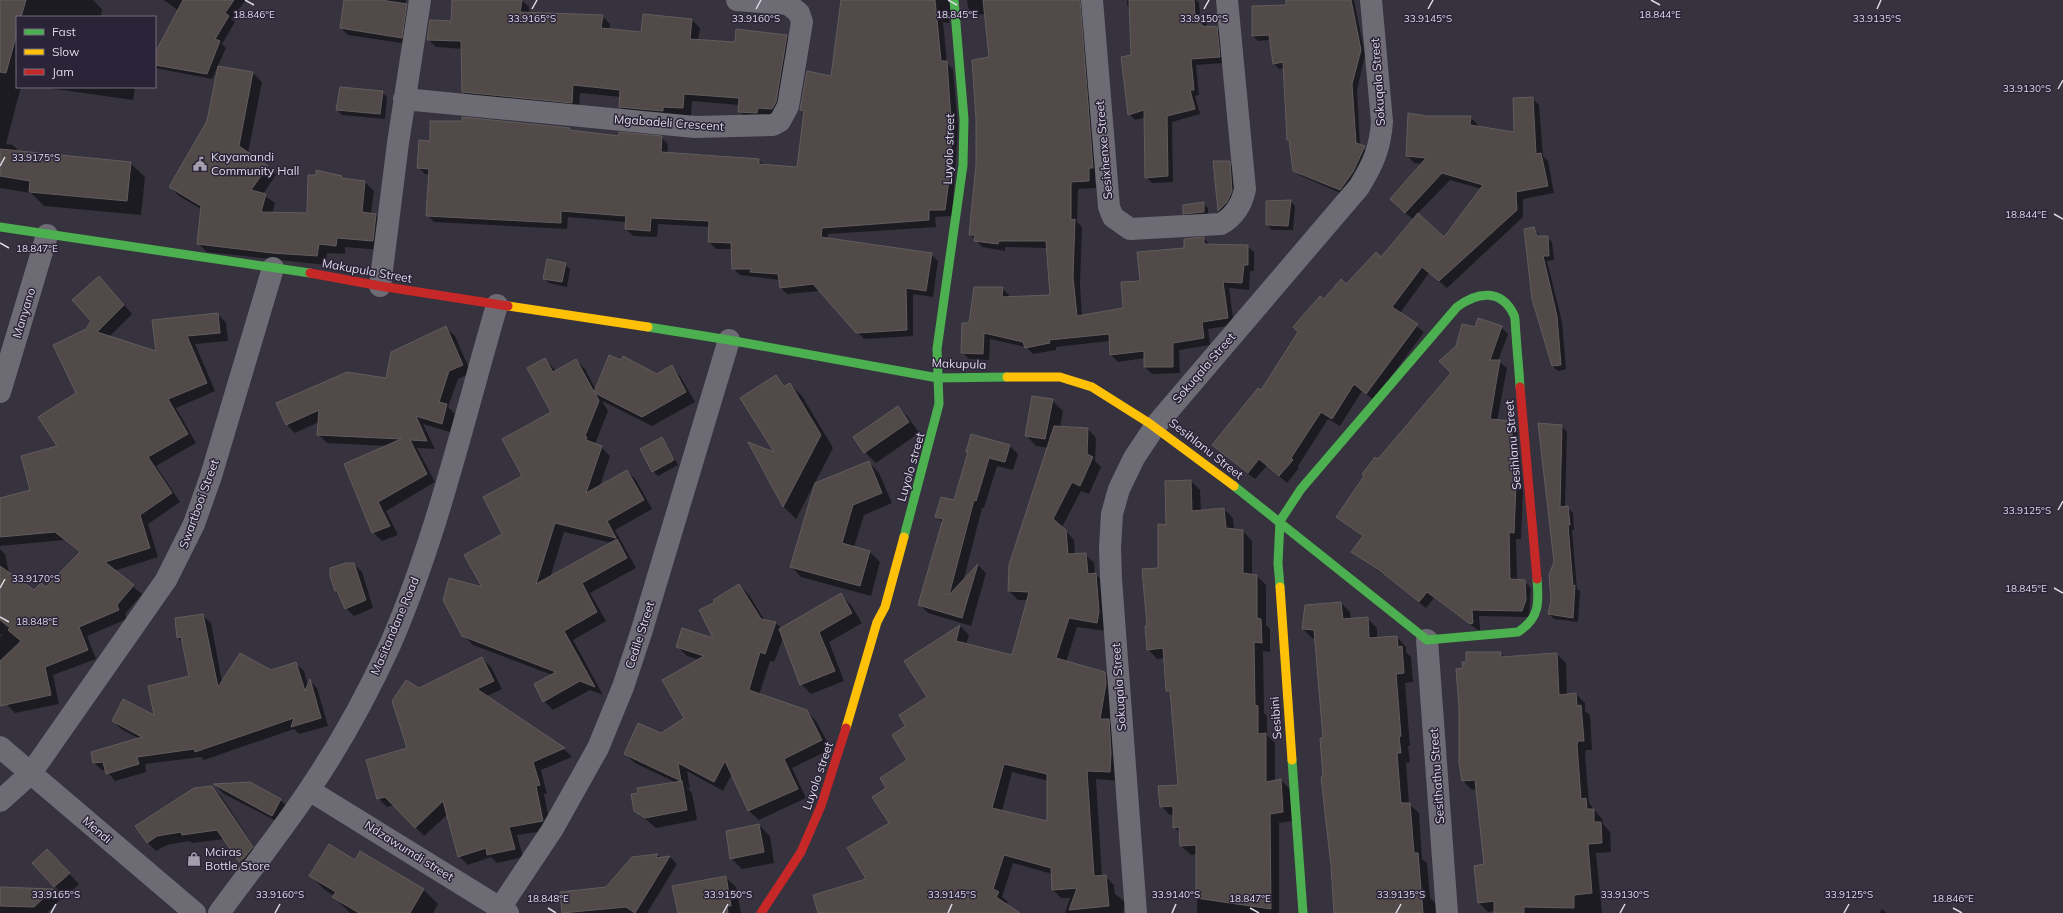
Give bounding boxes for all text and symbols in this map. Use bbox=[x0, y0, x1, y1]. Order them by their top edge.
text: 18.846°E bbox=[233, 8, 275, 21]
text: 18.845°E bbox=[936, 8, 978, 21]
text: 18.844°E bbox=[1639, 8, 1681, 21]
text: 33.9165°S bbox=[508, 12, 556, 25]
text: 33.9160°S bbox=[732, 12, 780, 25]
text: 33.9150°S bbox=[1180, 12, 1228, 25]
text: 33.9145°S bbox=[1404, 12, 1452, 25]
text: 33.9135°S bbox=[1853, 12, 1901, 25]
legend bbox=[16, 16, 156, 88]
text: Fast bbox=[52, 24, 76, 39]
street label: Sokuqala Street bbox=[1367, 38, 1388, 127]
text: Slow bbox=[52, 44, 80, 59]
text: Jam bbox=[52, 64, 74, 79]
text: 33.9130°S bbox=[2003, 82, 2051, 95]
street label: Sesixhenxe Street bbox=[1092, 100, 1115, 200]
street label: Mgabadeli Crescent bbox=[614, 111, 725, 134]
street label: Luyolo street bbox=[940, 113, 957, 185]
place label: Kayamandi Community Hall bbox=[211, 149, 299, 178]
text: 33.9175°S bbox=[12, 151, 60, 164]
public building icon: Kayamandi Community Hall bbox=[192, 156, 208, 172]
text: 18.844°E bbox=[2005, 208, 2047, 221]
text: 18.847°E bbox=[16, 242, 58, 255]
street label: Makupula Street bbox=[321, 255, 413, 286]
street label: Manyano bbox=[9, 286, 38, 340]
street label: Sokuqala Street bbox=[1169, 329, 1238, 406]
street label: Makupula bbox=[931, 355, 987, 372]
street label: Sesihlanu Street bbox=[1501, 399, 1524, 491]
street label: Sesihlanu Street bbox=[1166, 415, 1246, 482]
street label: Luyolo street bbox=[894, 431, 928, 503]
street label: Swartbooi Street bbox=[175, 457, 222, 550]
text: 33.9125°S bbox=[2003, 504, 2051, 517]
text: 33.9170°S bbox=[12, 572, 60, 585]
street label: Masitandane Road bbox=[367, 574, 422, 677]
text: 18.845°E bbox=[2005, 582, 2047, 595]
street label: Cedile Street bbox=[622, 599, 657, 670]
text: 18.848°E bbox=[16, 615, 58, 628]
street label: Sokuqala Street bbox=[1108, 643, 1129, 732]
street label: Sesibini bbox=[1267, 696, 1284, 740]
street label: Sesithathu Street bbox=[1426, 728, 1447, 824]
street label: Luyolo street bbox=[799, 740, 836, 812]
street label: Mendi bbox=[80, 813, 115, 846]
street label: Ndzawumdi street bbox=[362, 817, 457, 884]
place label: Mciras Bottle Store bbox=[205, 844, 270, 873]
shop icon: Mciras Bottle Store bbox=[186, 851, 202, 867]
text: 33.9165°S bbox=[32, 888, 80, 901]
text: 33.9160°S bbox=[256, 888, 304, 901]
text: 33.9150°S bbox=[704, 888, 752, 901]
text: 33.9145°S bbox=[928, 888, 976, 901]
text: 33.9140°S bbox=[1152, 888, 1200, 901]
text: 33.9135°S bbox=[1377, 888, 1425, 901]
text: 33.9130°S bbox=[1601, 888, 1649, 901]
text: 33.9125°S bbox=[1825, 888, 1873, 901]
text: 18.848°E bbox=[527, 892, 569, 905]
text: 18.847°E bbox=[1229, 892, 1271, 905]
text: 18.846°E bbox=[1932, 892, 1974, 905]

